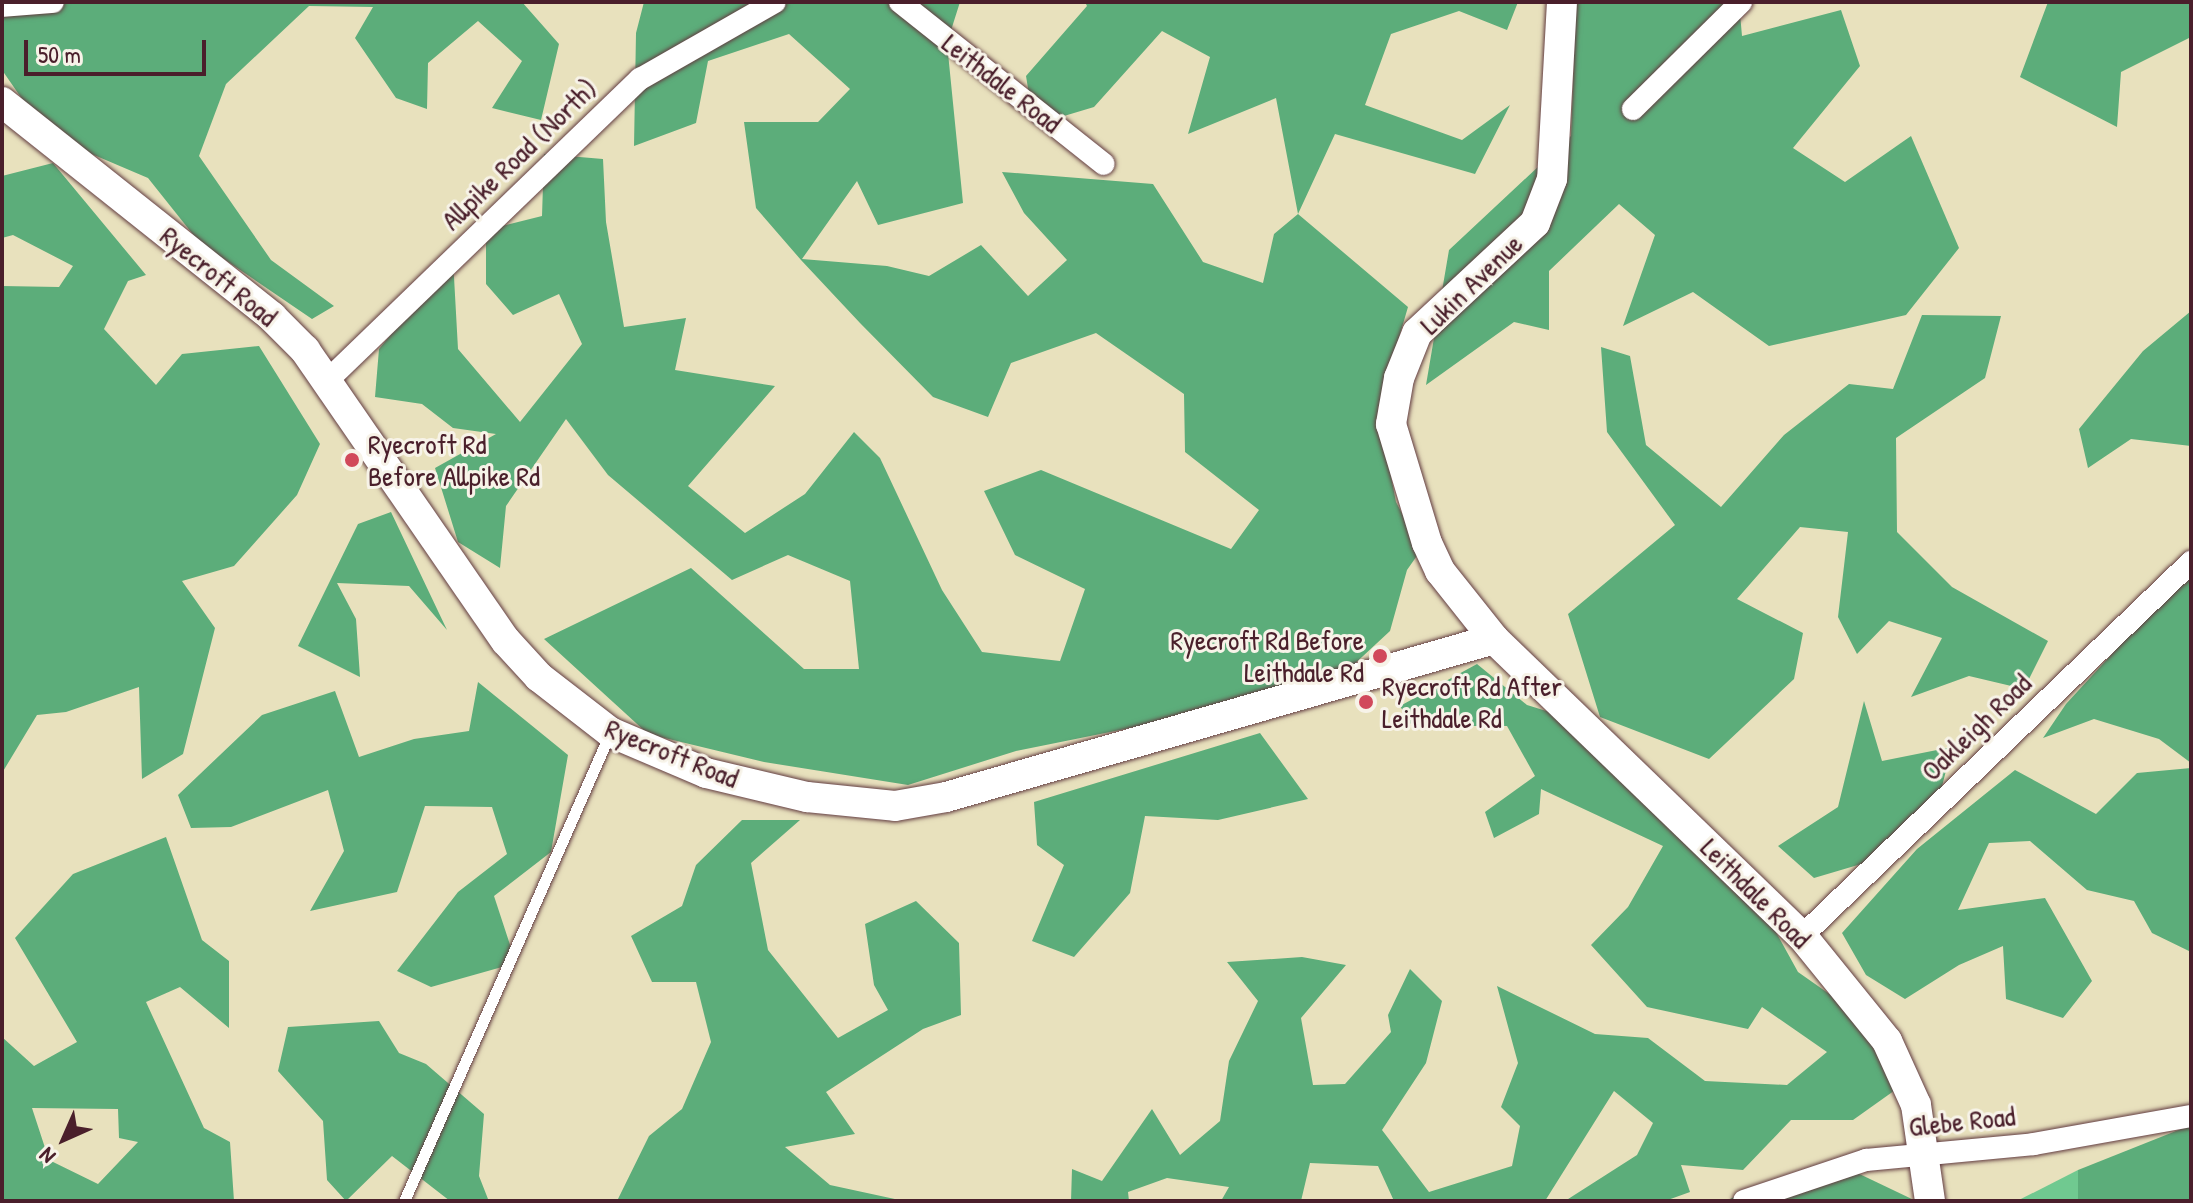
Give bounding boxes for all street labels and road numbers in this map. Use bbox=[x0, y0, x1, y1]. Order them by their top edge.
street label: Leithdale Road bbox=[936, 26, 1068, 140]
street label: Allpike Road (North) bbox=[434, 71, 604, 237]
street label: Ryecroft Road bbox=[154, 219, 284, 333]
street label: Lukin Avenue bbox=[1413, 227, 1529, 341]
street label: Oakleigh Road bbox=[1914, 666, 2038, 788]
street label: Ryecroft Road bbox=[601, 711, 743, 795]
street label: Leithdale Road bbox=[1694, 831, 1818, 955]
street label: Glebe Road bbox=[1907, 1099, 2017, 1143]

